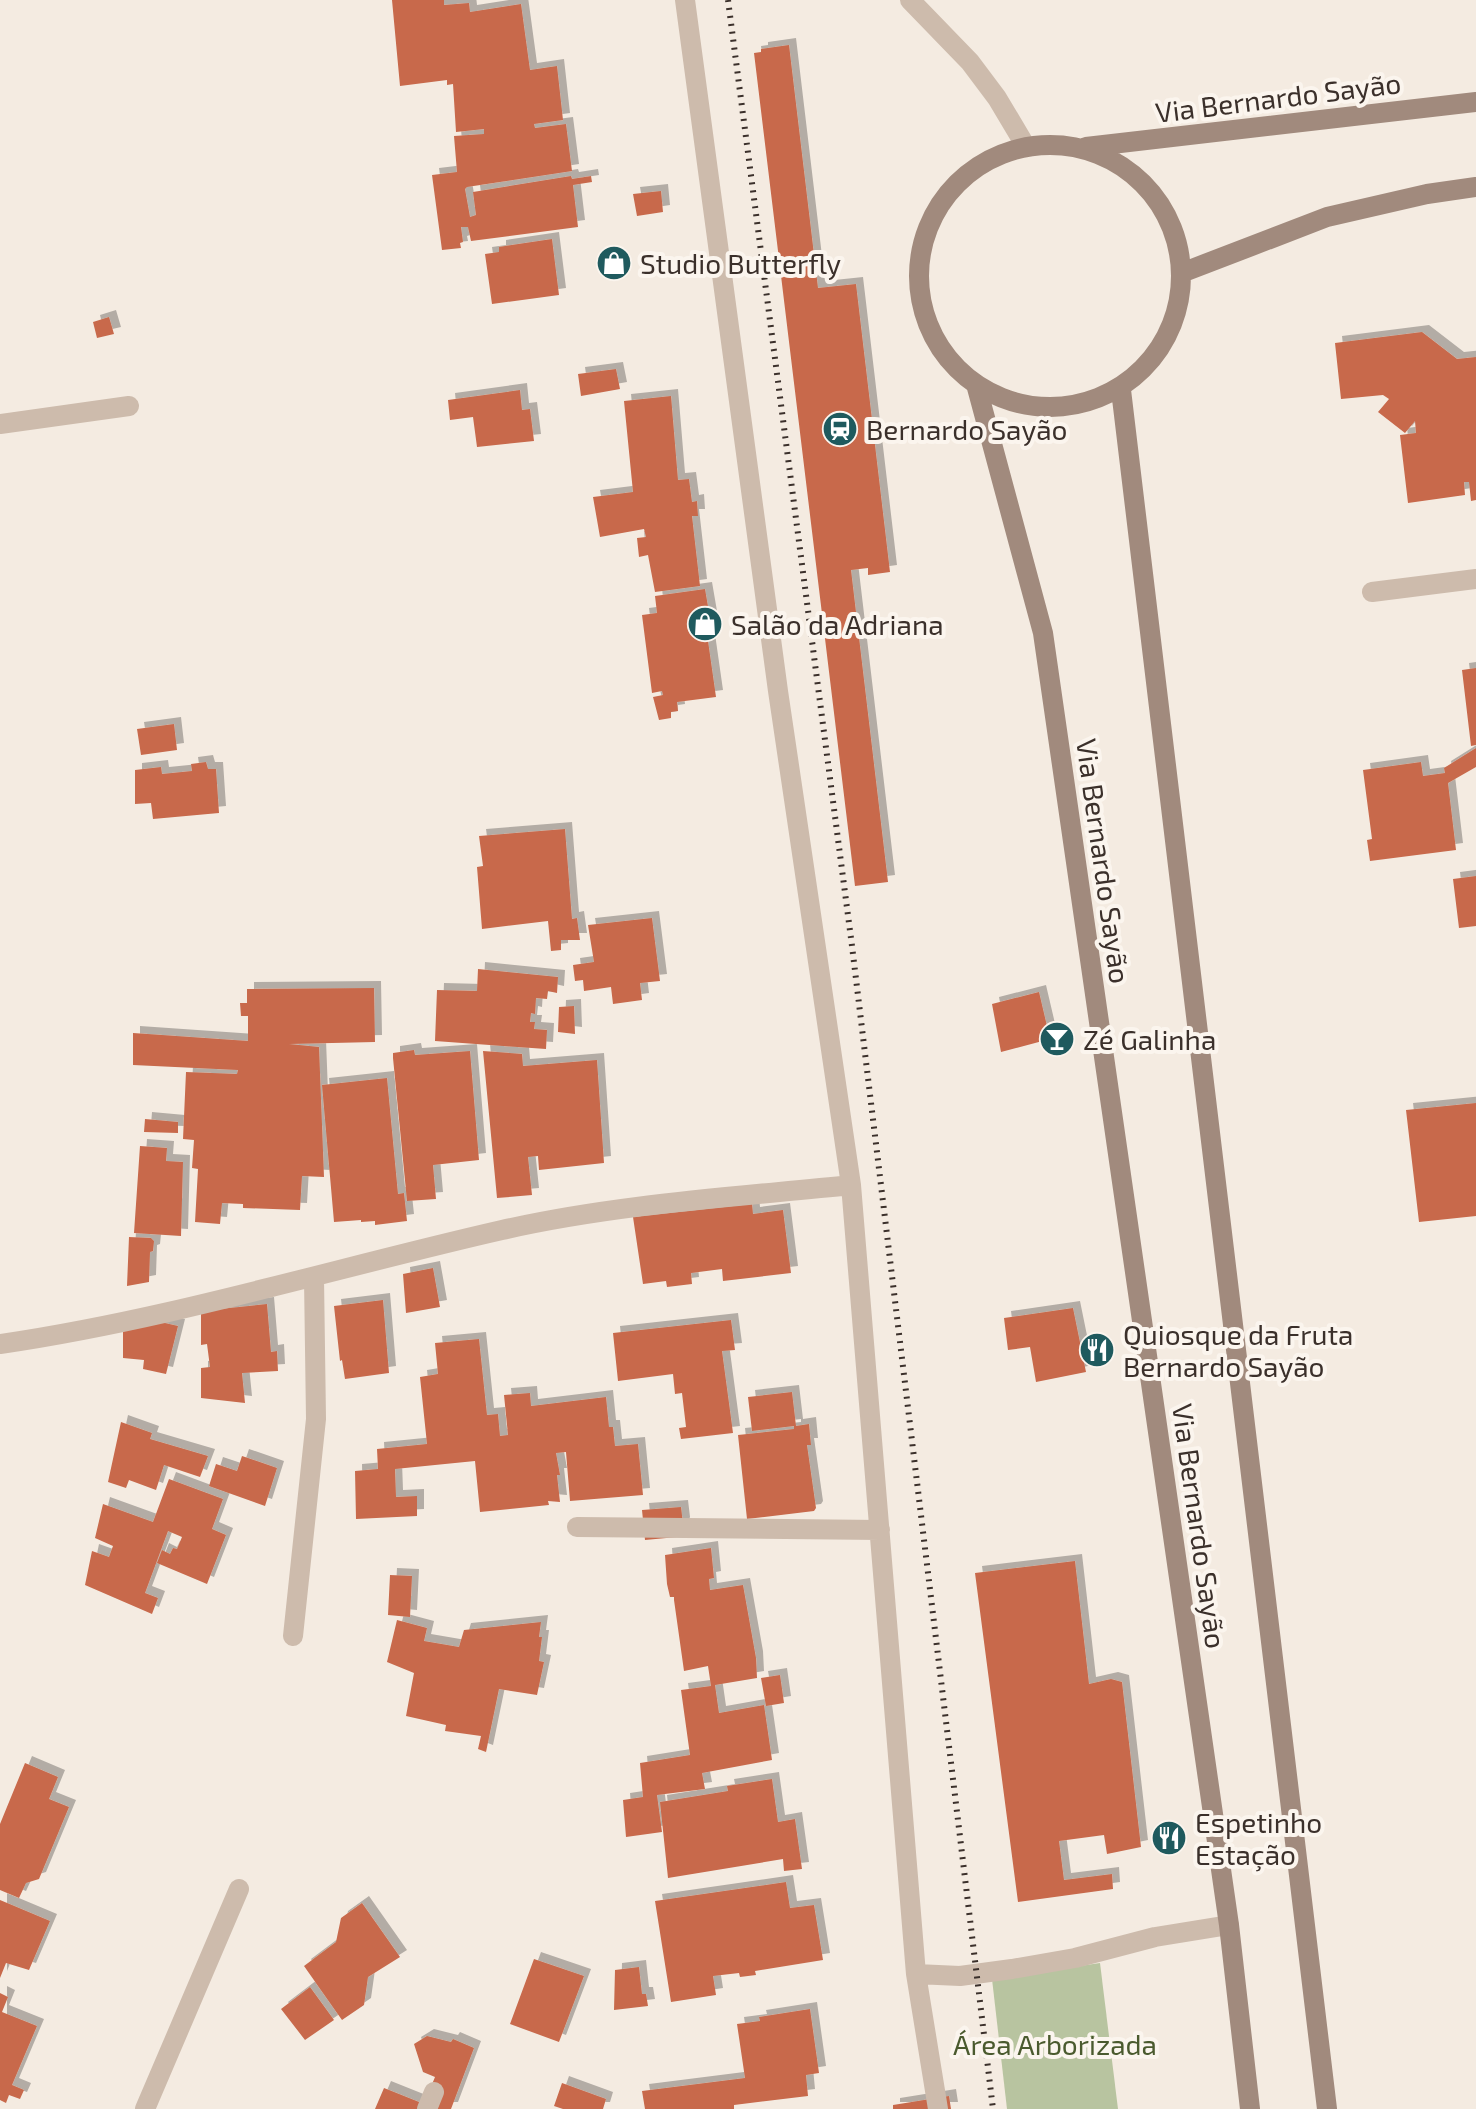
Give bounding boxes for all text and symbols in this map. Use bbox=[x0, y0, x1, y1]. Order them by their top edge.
street label: Via Bernardo Sayão bbox=[1153, 65, 1403, 129]
shop icon: Studio Butterfly bbox=[595, 244, 633, 282]
place label: Studio Butterfly bbox=[640, 246, 841, 280]
station icon: Bernardo Sayão bbox=[821, 410, 859, 448]
place label: Bernardo Sayão bbox=[866, 412, 1067, 446]
shop icon: Salão da Adriana bbox=[686, 605, 724, 643]
place label: Salão da Adriana bbox=[731, 607, 944, 641]
street label: Via Bernardo Sayão bbox=[1070, 736, 1138, 986]
bar icon: Zé Galinha bbox=[1038, 1020, 1076, 1058]
place label: Zé Galinha bbox=[1083, 1022, 1216, 1056]
place label: Quiosque da Fruta Bernardo Sayão bbox=[1123, 1317, 1353, 1383]
restaurant icon: Quiosque da Fruta Bernardo Sayão bbox=[1078, 1331, 1116, 1369]
street label: Via Bernardo Sayão bbox=[1166, 1401, 1234, 1651]
place label: Espetinho Estação bbox=[1195, 1805, 1322, 1872]
restaurant icon: Espetinho Estação bbox=[1150, 1819, 1188, 1857]
park label: Área Arborizada bbox=[953, 2027, 1157, 2061]

